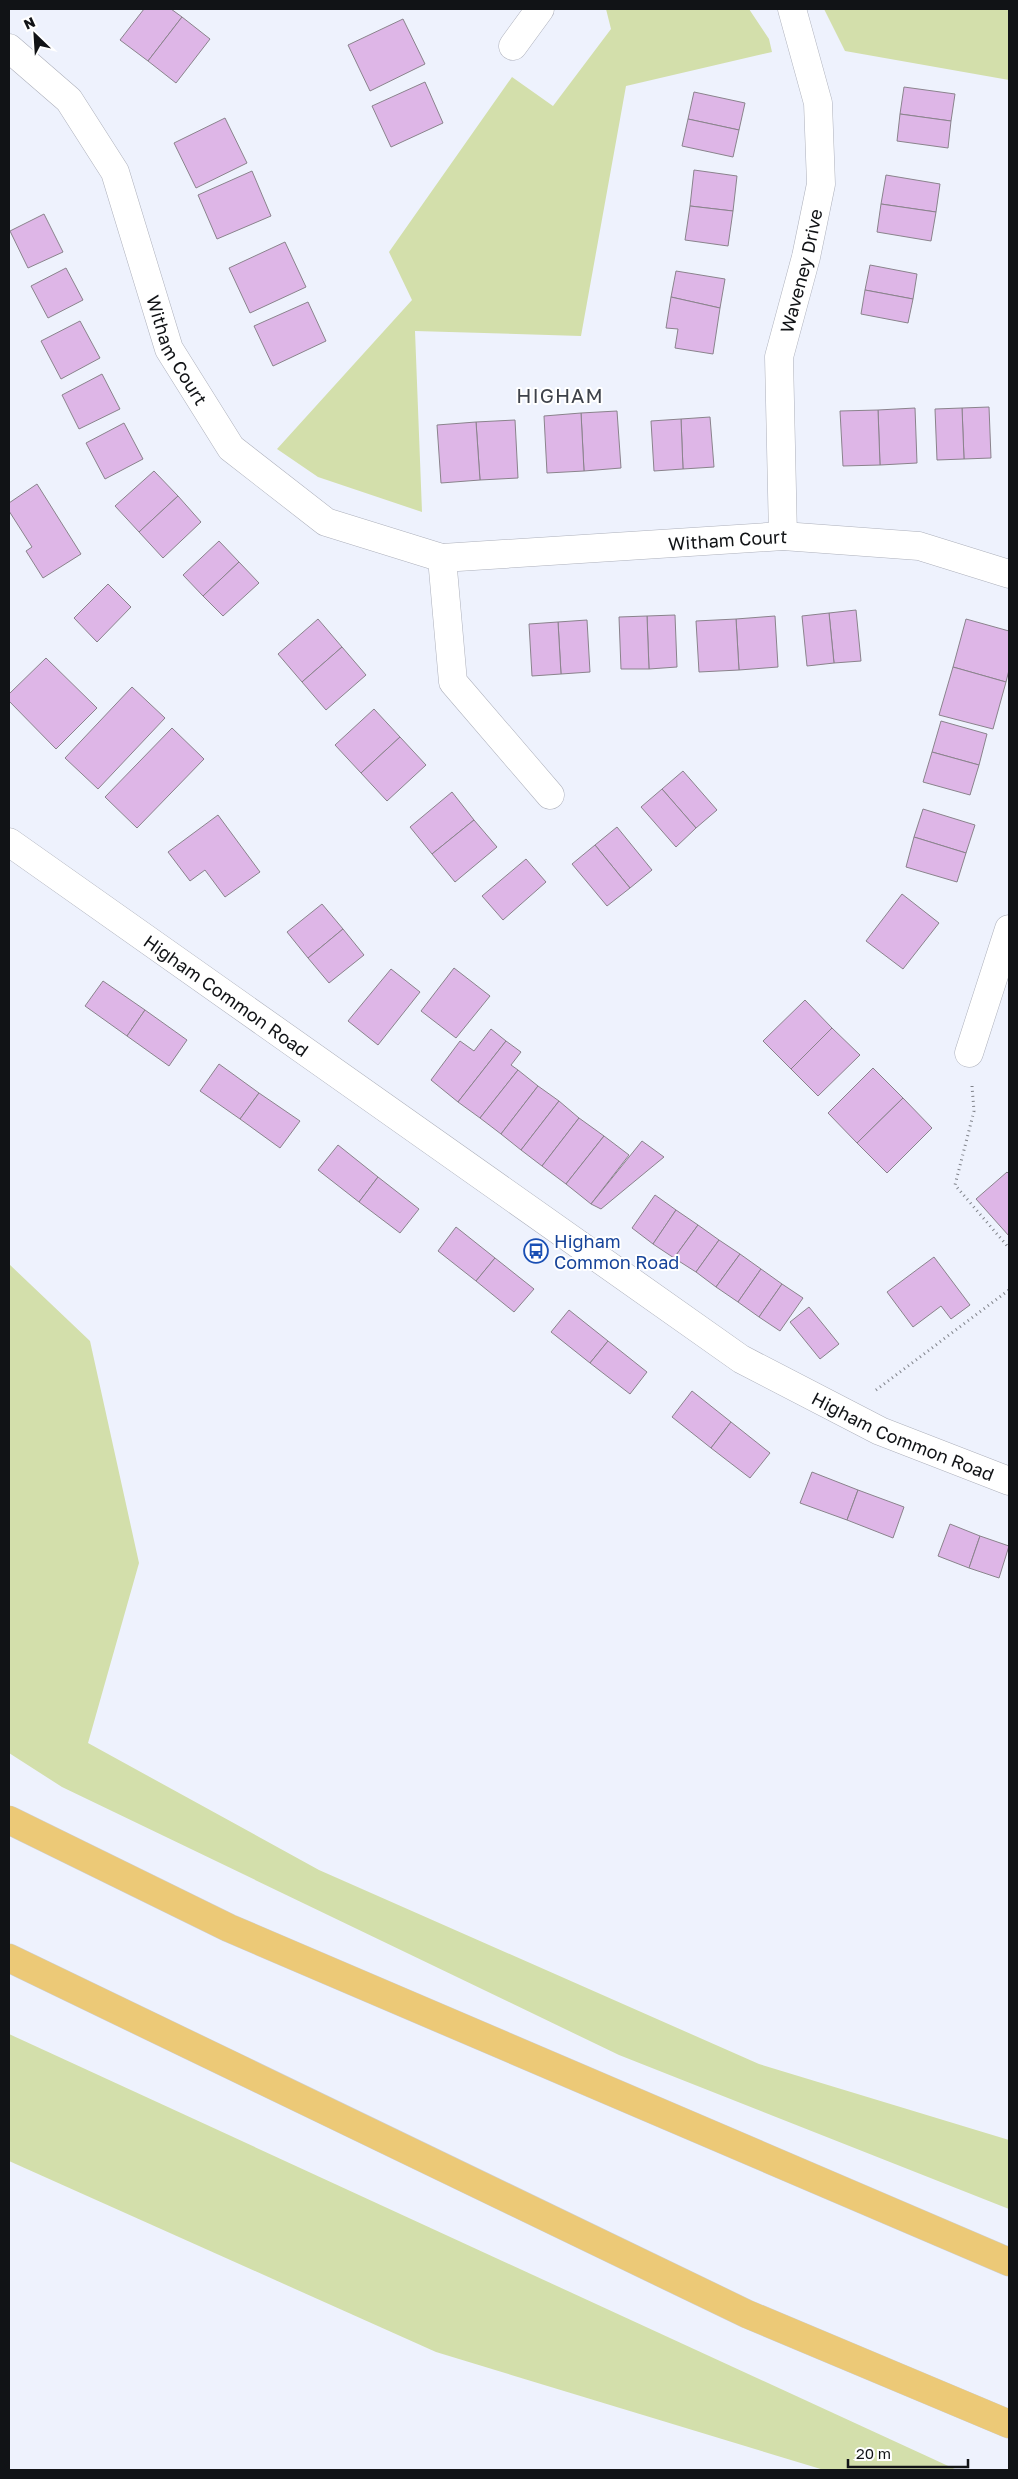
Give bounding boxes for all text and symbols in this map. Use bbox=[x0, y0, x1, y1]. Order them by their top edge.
north arrow bbox=[10, 10, 60, 60]
text: N bbox=[21, 13, 38, 33]
street label: Waveney Drive bbox=[775, 207, 827, 335]
street label: Witham Court bbox=[142, 293, 212, 409]
district label: HIGHAM bbox=[516, 383, 604, 407]
street label: Witham Court bbox=[667, 525, 788, 554]
street label: Higham Common Road bbox=[140, 930, 313, 1061]
place label: Higham Common Road bbox=[554, 1230, 679, 1273]
bus stop icon: Higham Common Road bbox=[523, 1238, 549, 1264]
street label: Higham Common Road bbox=[808, 1387, 997, 1485]
scale bar bbox=[848, 2436, 968, 2468]
text: 20 m bbox=[856, 2444, 891, 2462]

